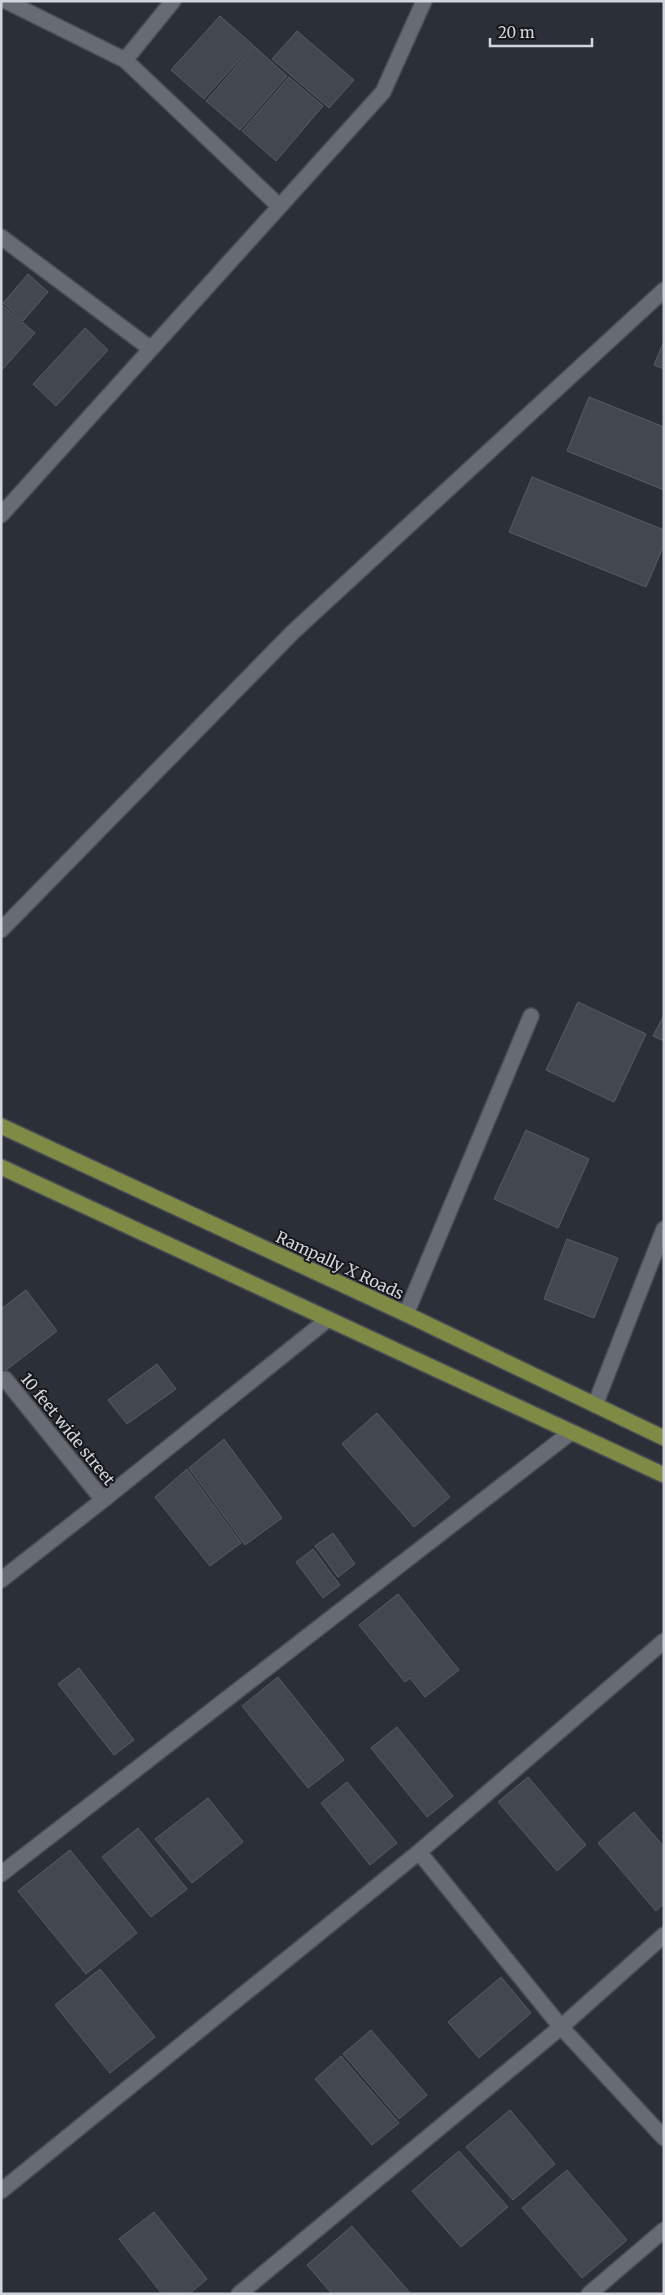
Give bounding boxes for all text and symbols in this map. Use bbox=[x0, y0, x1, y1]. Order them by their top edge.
scale bar bbox=[490, 15, 592, 47]
text: 20 m bbox=[498, 23, 535, 42]
street label: Rampally X Roads bbox=[273, 1227, 407, 1303]
street label: 10 feet wide street bbox=[17, 1369, 120, 1490]

